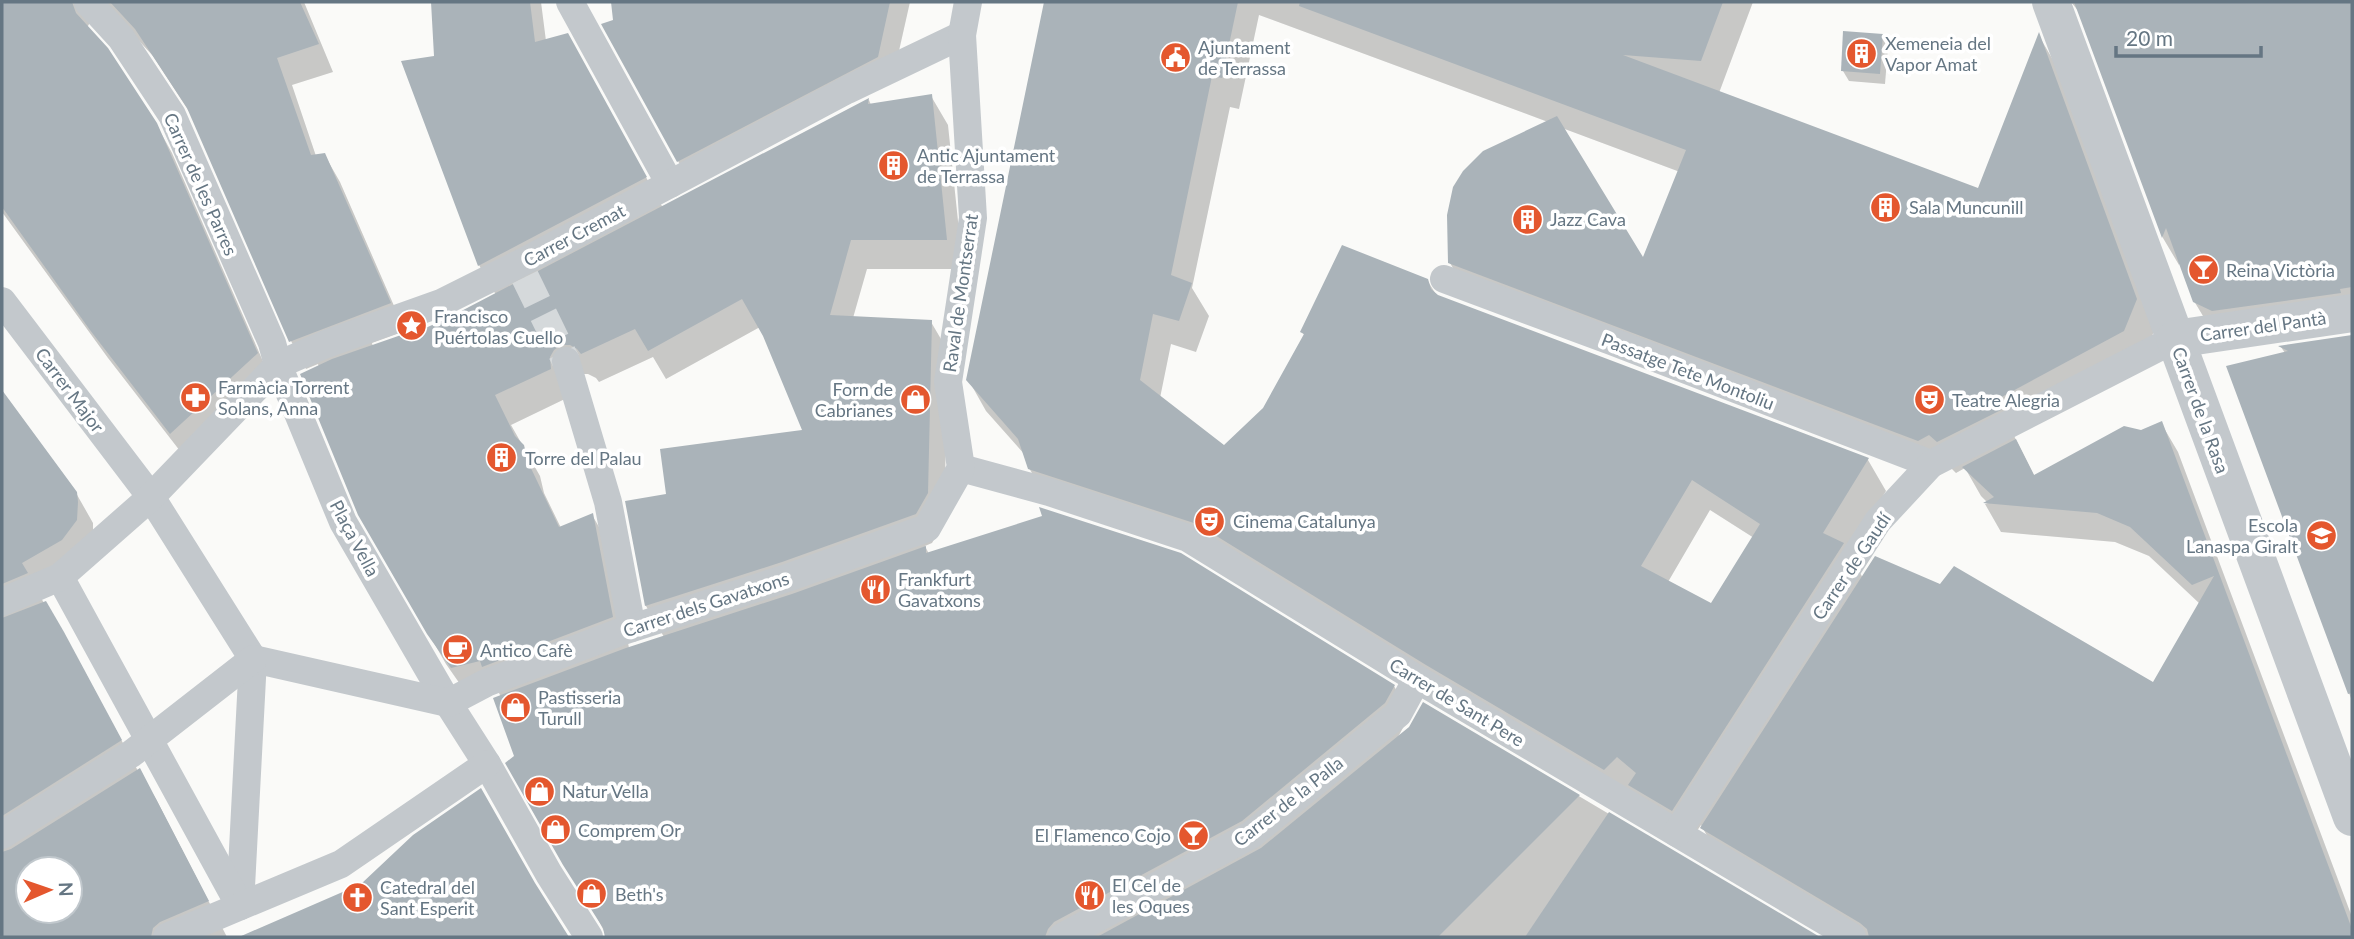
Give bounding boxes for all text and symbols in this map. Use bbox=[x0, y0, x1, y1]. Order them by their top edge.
scale bar bbox=[2116, 14, 2261, 58]
text: 20 m bbox=[2126, 25, 2173, 50]
place label: Xemeneia del Vapor Amat bbox=[1885, 32, 1991, 75]
place label: Ajuntament de Terrassa bbox=[1198, 36, 1291, 79]
building icon: Xemeneia del Vapor Amat bbox=[1845, 36, 1879, 70]
public building icon: Ajuntament de Terrassa bbox=[1158, 40, 1192, 74]
street label: Carrer de les Parres bbox=[160, 109, 242, 259]
place label: Antic Ajuntament de Terrassa bbox=[917, 144, 1056, 187]
building icon: Antic Ajuntament de Terrassa bbox=[877, 148, 911, 182]
building icon: Sala Muncunill bbox=[1869, 190, 1903, 224]
place label: Sala Muncunill bbox=[1909, 196, 2024, 218]
street label: Carrer Cremat bbox=[520, 199, 629, 271]
building icon: Jazz Cava bbox=[1510, 202, 1544, 236]
place label: Jazz Cava bbox=[1550, 208, 1626, 230]
street label: Raval de Montserrat bbox=[938, 212, 982, 374]
bar icon: Reina Victòria bbox=[2186, 253, 2220, 287]
place label: Reina Victòria bbox=[2226, 259, 2335, 281]
place label: Francisco Puértolas Cuello bbox=[434, 305, 563, 348]
street label: Carrer del Pantà bbox=[2198, 306, 2328, 346]
place icon: Francisco Puértolas Cuello bbox=[394, 309, 428, 343]
street label: Passatge Tete Montoliu bbox=[1598, 328, 1778, 414]
street label: Carrer Major bbox=[31, 343, 109, 437]
street label: Carrer de la Rasa bbox=[2168, 344, 2234, 476]
place label: Farmàcia Torrent Solans, Anna bbox=[218, 376, 350, 419]
place label: Forn de Cabrianes bbox=[815, 378, 893, 421]
pharmacy icon: Farmàcia Torrent Solans, Anna bbox=[178, 380, 212, 414]
shop icon: Forn de Cabrianes bbox=[899, 382, 933, 416]
theatre icon: Teatre Alegria bbox=[1912, 383, 1946, 417]
place label: Teatre Alegria bbox=[1952, 389, 2060, 411]
building icon: Torre del Palau bbox=[485, 441, 519, 475]
place label: Torre del Palau bbox=[525, 447, 642, 469]
street label: Plaça Vella bbox=[326, 496, 384, 580]
theatre icon: Cinema Catalunya bbox=[1193, 504, 1227, 538]
street label: Carrer de Gaudí bbox=[1807, 508, 1895, 624]
place label: Cinema Catalunya bbox=[1233, 510, 1376, 532]
place label: Escola Lanaspa Giralt bbox=[2186, 514, 2299, 557]
school or university icon: Escola Lanaspa Giralt bbox=[2304, 518, 2338, 552]
street label: Carrer dels Gavatxons bbox=[620, 567, 792, 641]
place label: Frankfurt Gavatxons bbox=[898, 568, 981, 611]
restaurant icon: Frankfurt Gavatxons bbox=[858, 572, 892, 606]
cafe icon: Antico Cafè bbox=[440, 633, 474, 667]
place label: Antico Cafè bbox=[480, 639, 573, 661]
street label: Carrer de Sant Pere bbox=[1386, 653, 1528, 751]
place label: Pastisseria Turull bbox=[538, 686, 621, 729]
shop icon: Pastisseria Turull bbox=[498, 690, 532, 724]
street label: Carrer de la Palla bbox=[1229, 751, 1347, 851]
shop icon: Natur Vella bbox=[522, 774, 556, 808]
place label: Natur Vella bbox=[562, 780, 649, 802]
shop icon: Comprem Or bbox=[538, 813, 572, 847]
bar icon: El Flamenco Cojo bbox=[1177, 818, 1211, 852]
place label: Comprem Or bbox=[578, 819, 681, 841]
place label: El Flamenco Cojo bbox=[1034, 824, 1171, 846]
north arrow bbox=[14, 855, 84, 925]
place label: El Cel de les Oques bbox=[1112, 874, 1190, 917]
place label: Catedral del Sant Esperit bbox=[380, 876, 475, 919]
shop icon: Beth's bbox=[575, 877, 609, 911]
restaurant icon: El Cel de les Oques bbox=[1072, 878, 1106, 912]
church icon: Catedral del Sant Esperit bbox=[340, 880, 374, 914]
text: N bbox=[55, 882, 78, 897]
place label: Beth's bbox=[615, 883, 664, 905]

